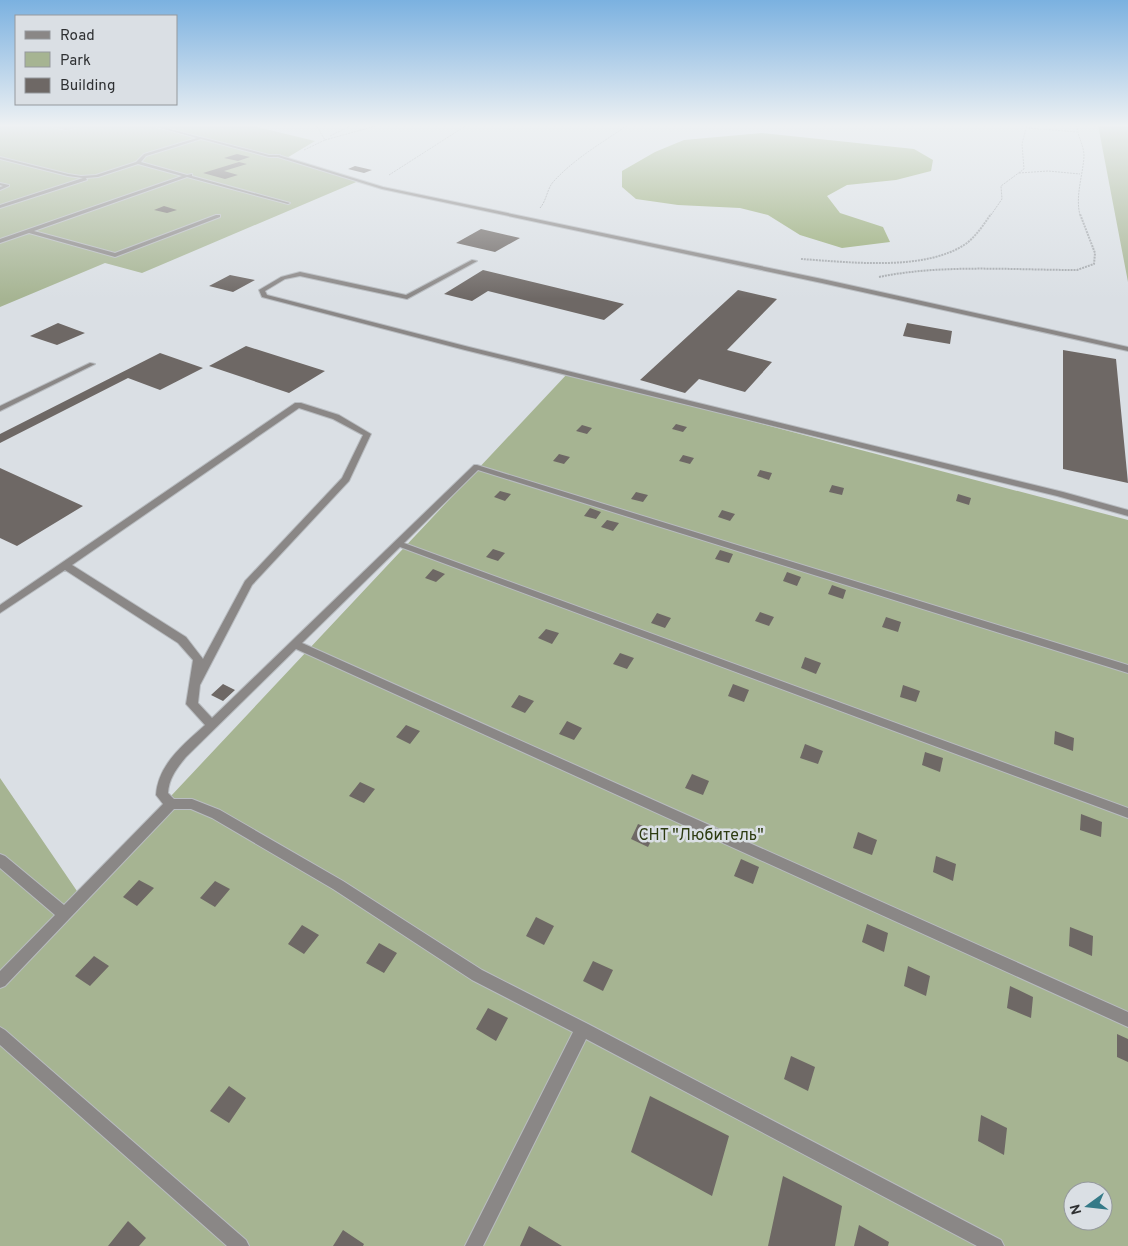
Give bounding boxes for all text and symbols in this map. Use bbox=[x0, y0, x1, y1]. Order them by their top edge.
legend bbox=[15, 15, 178, 105]
text: Road bbox=[60, 27, 95, 46]
text: Park bbox=[60, 52, 91, 71]
text: Building bbox=[60, 77, 115, 96]
park label: СНТ "Любитель" bbox=[638, 826, 764, 846]
north arrow bbox=[1063, 1181, 1113, 1231]
text: N bbox=[1067, 1202, 1086, 1216]

